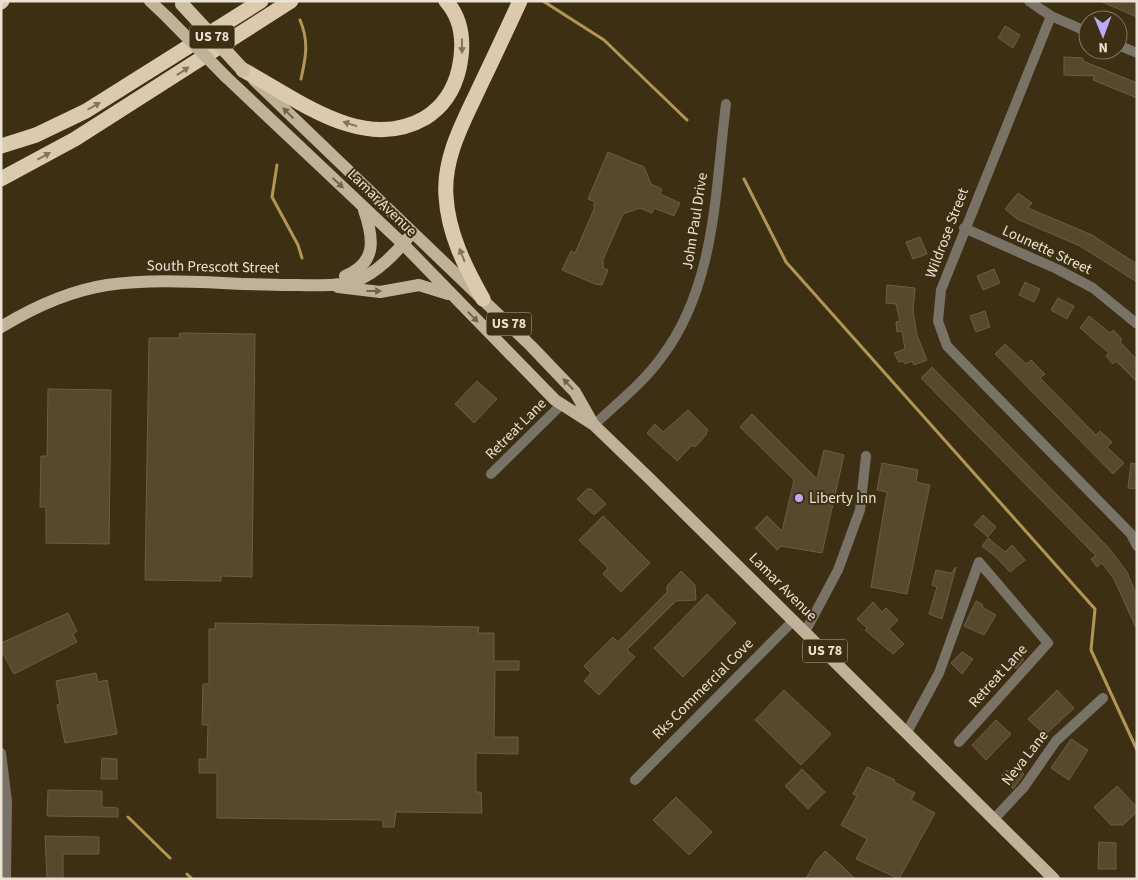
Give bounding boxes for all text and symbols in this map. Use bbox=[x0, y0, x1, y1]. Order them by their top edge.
north arrow bbox=[1078, 10, 1128, 60]
road number: US 78 bbox=[190, 26, 234, 48]
text: N bbox=[1098, 37, 1108, 57]
one-way arrow bbox=[457, 38, 465, 54]
one-way arrow bbox=[176, 66, 189, 76]
one-way arrow bbox=[88, 102, 101, 111]
one-way arrow bbox=[282, 108, 294, 120]
one-way arrow bbox=[342, 120, 357, 128]
one-way arrow bbox=[37, 152, 52, 160]
street label: Lamar Avenue bbox=[343, 164, 421, 242]
street label: John Paul Drive bbox=[677, 171, 713, 271]
one-way arrow bbox=[331, 177, 343, 189]
street label: Wildrose Street bbox=[920, 185, 974, 281]
street label: Lounette Street bbox=[999, 220, 1095, 280]
one-way arrow bbox=[457, 248, 465, 262]
street label: South Prescott Street bbox=[147, 255, 279, 279]
one-way arrow bbox=[366, 287, 382, 295]
one-way arrow bbox=[467, 310, 479, 322]
road number: US 78 bbox=[486, 312, 532, 336]
one-way arrow bbox=[562, 379, 574, 391]
street label: Retreat Lane bbox=[481, 394, 551, 464]
place label: Liberty Inn bbox=[809, 488, 876, 509]
marker: Liberty Inn bbox=[793, 492, 805, 504]
street label: Lamar Avenue bbox=[744, 548, 822, 626]
street label: Rks Commercial Cove bbox=[648, 634, 758, 744]
road number: US 78 bbox=[802, 640, 848, 662]
street label: Retreat Lane bbox=[964, 640, 1032, 712]
street label: Neva Lane bbox=[997, 726, 1053, 790]

